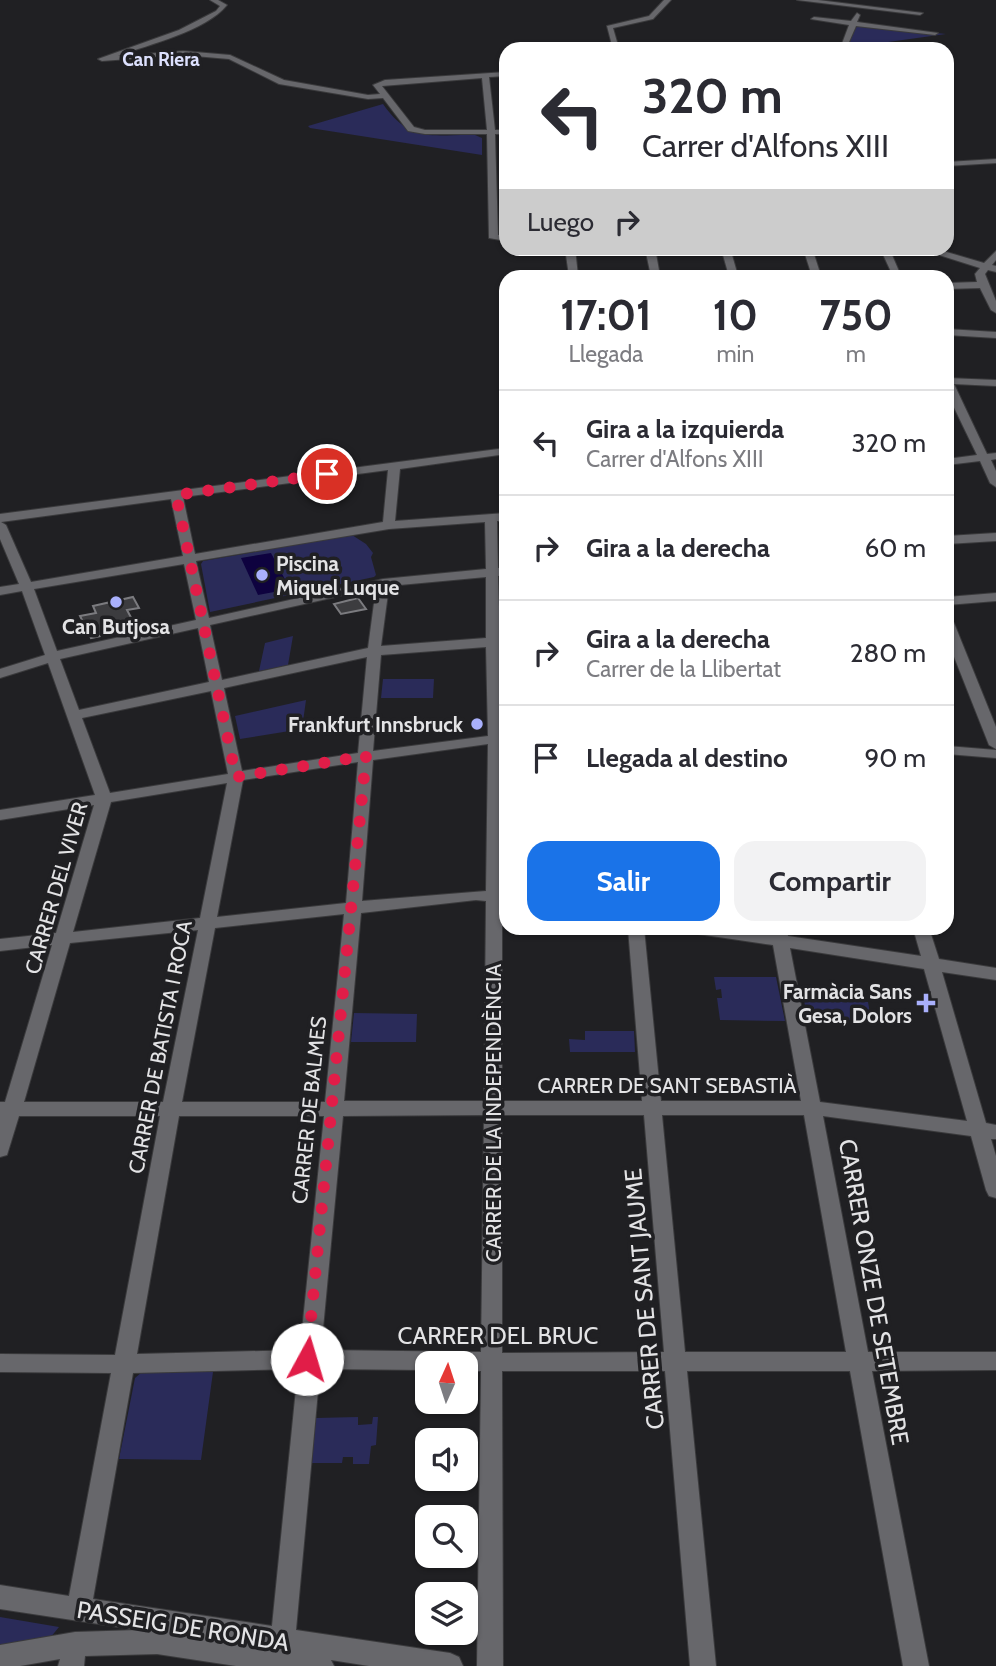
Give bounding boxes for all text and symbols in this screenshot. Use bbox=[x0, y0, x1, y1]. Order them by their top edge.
district label: Can Riera bbox=[122, 48, 200, 71]
text: 320 m bbox=[642, 66, 783, 125]
icon: left bbox=[527, 70, 618, 161]
text: Carrer d'Alfons XIII bbox=[642, 126, 889, 165]
icon: right bbox=[608, 203, 646, 241]
text: Luego bbox=[527, 206, 594, 238]
text: 17:01 bbox=[560, 289, 652, 341]
text: 10 bbox=[713, 289, 758, 341]
text: 750 bbox=[819, 289, 893, 341]
text: Llegada bbox=[568, 340, 643, 368]
text: min bbox=[716, 340, 754, 368]
text: m bbox=[846, 340, 866, 368]
text: Gira a la izquierda bbox=[586, 413, 784, 445]
icon: left bbox=[527, 424, 565, 462]
text: 320 m bbox=[852, 427, 926, 459]
pin bbox=[297, 444, 357, 504]
text: Carrer d'Alfons XIII bbox=[586, 445, 764, 473]
icon: arrive bbox=[308, 455, 346, 493]
icon: right bbox=[527, 529, 565, 567]
text: Gira a la derecha bbox=[586, 532, 770, 564]
text: 60 m bbox=[864, 532, 926, 564]
place label: Piscina Miquel Luque bbox=[276, 551, 400, 600]
marker: Piscina Miquel Luque bbox=[254, 567, 270, 583]
marker: Can Butjosa bbox=[108, 594, 124, 610]
place label: Can Butjosa bbox=[62, 614, 170, 639]
text: Gira a la derecha bbox=[586, 623, 770, 655]
icon: right bbox=[527, 634, 565, 672]
text: 280 m bbox=[850, 637, 926, 669]
text: Carrer de la Llibertat bbox=[586, 655, 781, 683]
place label: Frankfurt Innsbruck bbox=[288, 712, 464, 737]
marker: Frankfurt Innsbruck bbox=[469, 716, 485, 732]
icon: arrive bbox=[527, 739, 565, 777]
text: Llegada al destino bbox=[586, 742, 788, 774]
text: 90 m bbox=[864, 742, 926, 774]
street label: CARRER DEL VIVER bbox=[20, 799, 93, 977]
button: Salir bbox=[527, 841, 720, 921]
button: Compartir bbox=[734, 841, 926, 921]
street label: CARRER DE BATISTA I ROCA bbox=[123, 918, 197, 1176]
street label: CARRER DE LA INDEPENDÈNCIA bbox=[481, 964, 506, 1262]
place label: Farmàcia Sans Gesa, Dolors bbox=[783, 979, 912, 1028]
marker: Farmàcia Sans Gesa, Dolors bbox=[918, 995, 934, 1011]
street label: CARRER DE BALMES bbox=[287, 1015, 331, 1205]
street label: CARRER DE SANT SEBASTIÀ bbox=[538, 1073, 796, 1098]
street label: CARRER ONZE DE SETEMBRE bbox=[833, 1137, 915, 1447]
street label: CARRER DE SANT JAUME bbox=[618, 1167, 670, 1431]
street label: CARRER DEL BRUC bbox=[398, 1321, 598, 1350]
position arrow bbox=[270, 1322, 344, 1396]
north arrow bbox=[415, 1351, 478, 1414]
map controls bbox=[415, 1351, 478, 1645]
button: sound bbox=[415, 1428, 478, 1491]
button: search bbox=[415, 1505, 478, 1568]
button: layers bbox=[415, 1582, 478, 1645]
street label: PASSEIG DE RONDA bbox=[75, 1595, 291, 1657]

